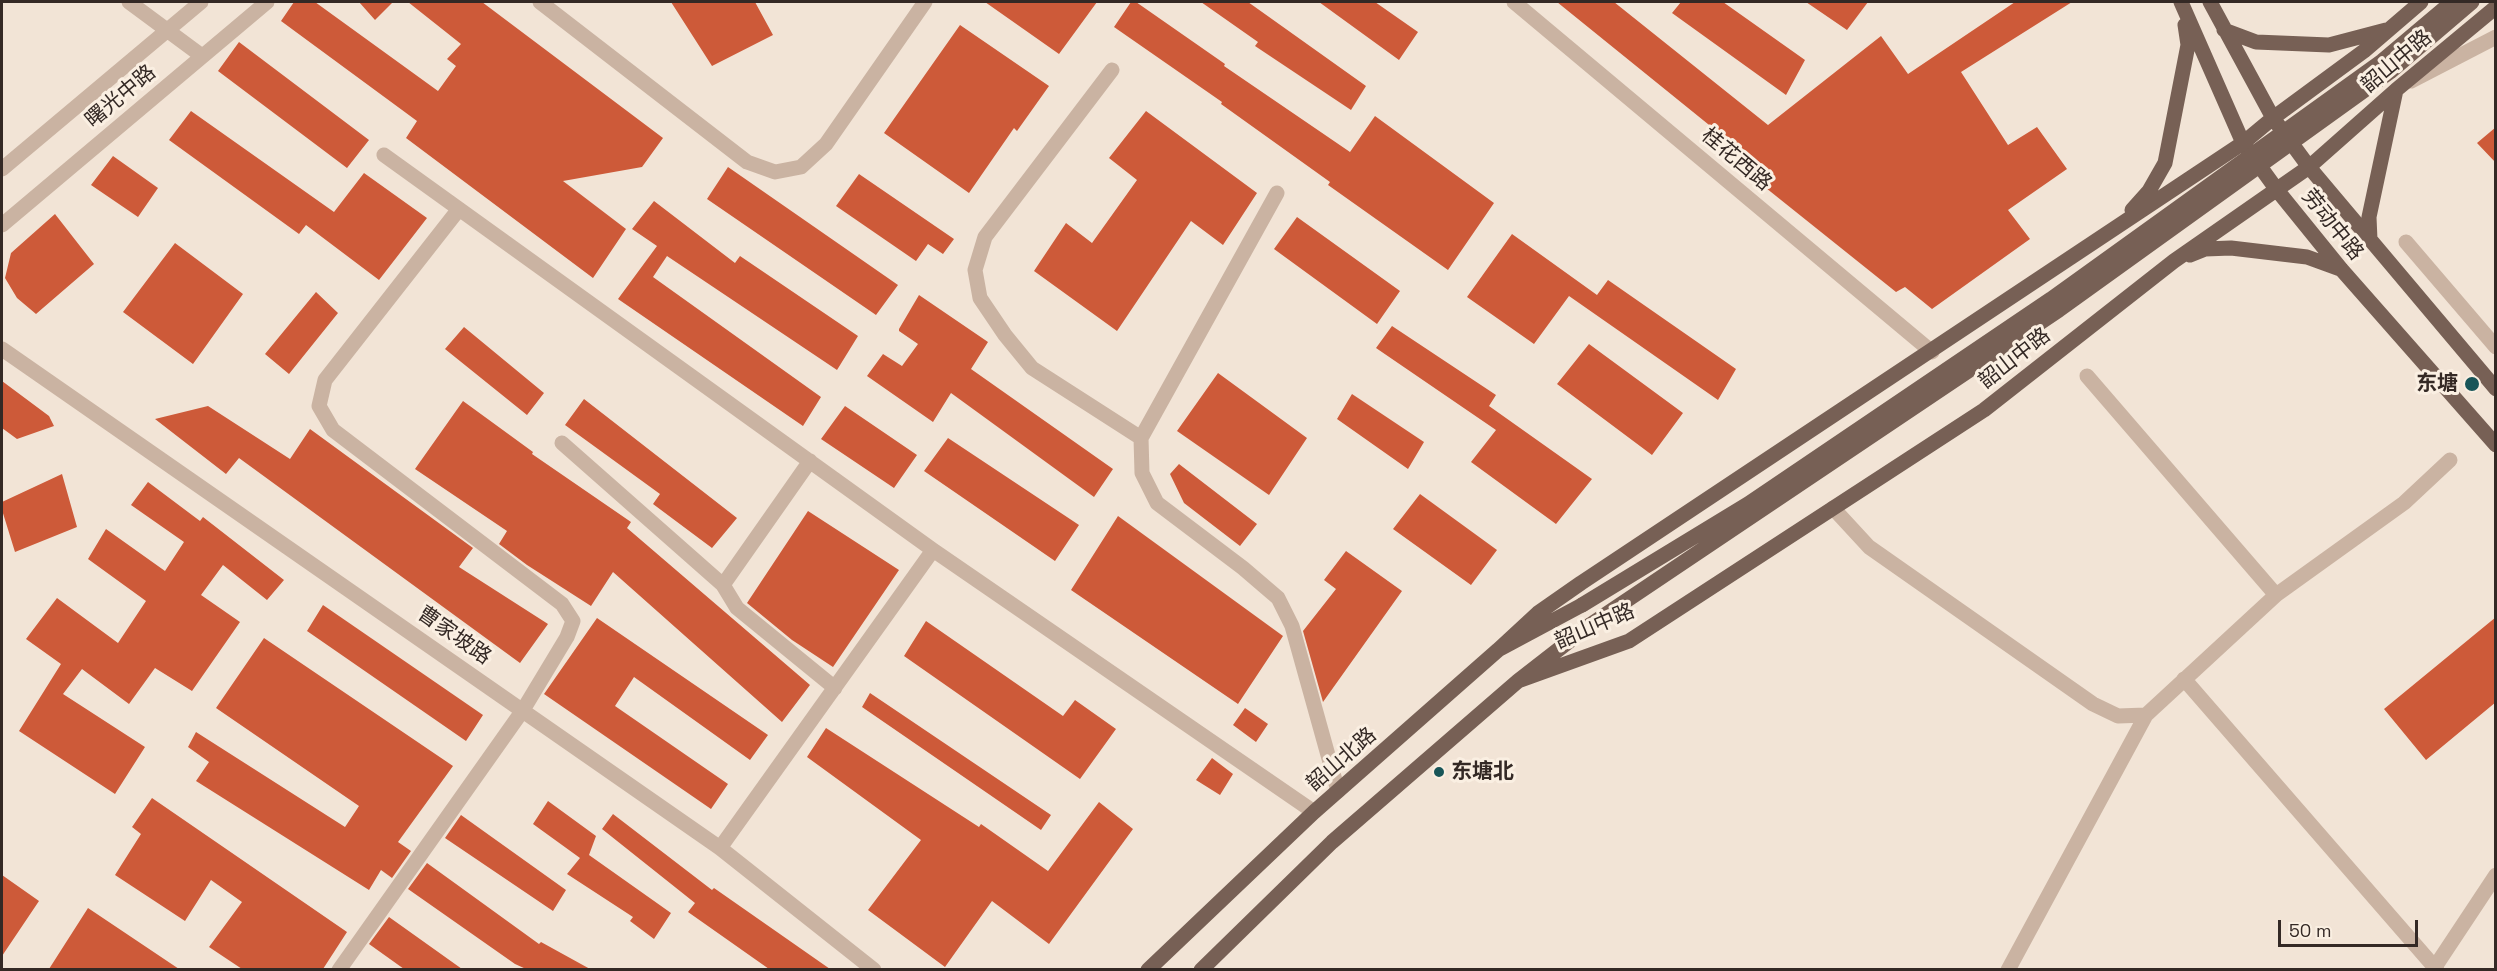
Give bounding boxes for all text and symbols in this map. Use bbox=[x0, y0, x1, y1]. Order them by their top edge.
street label: 韶山中路 bbox=[2357, 25, 2437, 99]
street label: 曙光中路 bbox=[81, 60, 161, 134]
street label: 桂花西路 bbox=[1696, 123, 1776, 197]
street label: 劳动中路 bbox=[2296, 184, 2368, 266]
street label: 韶山中路 bbox=[1974, 323, 2056, 395]
place label: 东塘 bbox=[2416, 371, 2458, 397]
marker: 东塘 bbox=[2463, 375, 2481, 393]
street label: 韶山中路 bbox=[1551, 599, 1639, 655]
street label: 曹家坡路 bbox=[412, 602, 496, 670]
street label: 韶山北路 bbox=[1302, 723, 1382, 797]
place label: 东塘北 bbox=[1451, 759, 1514, 785]
marker: 东塘北 bbox=[1432, 765, 1446, 779]
scale bar bbox=[2281, 908, 2420, 946]
text: 50 m bbox=[2289, 919, 2331, 942]

